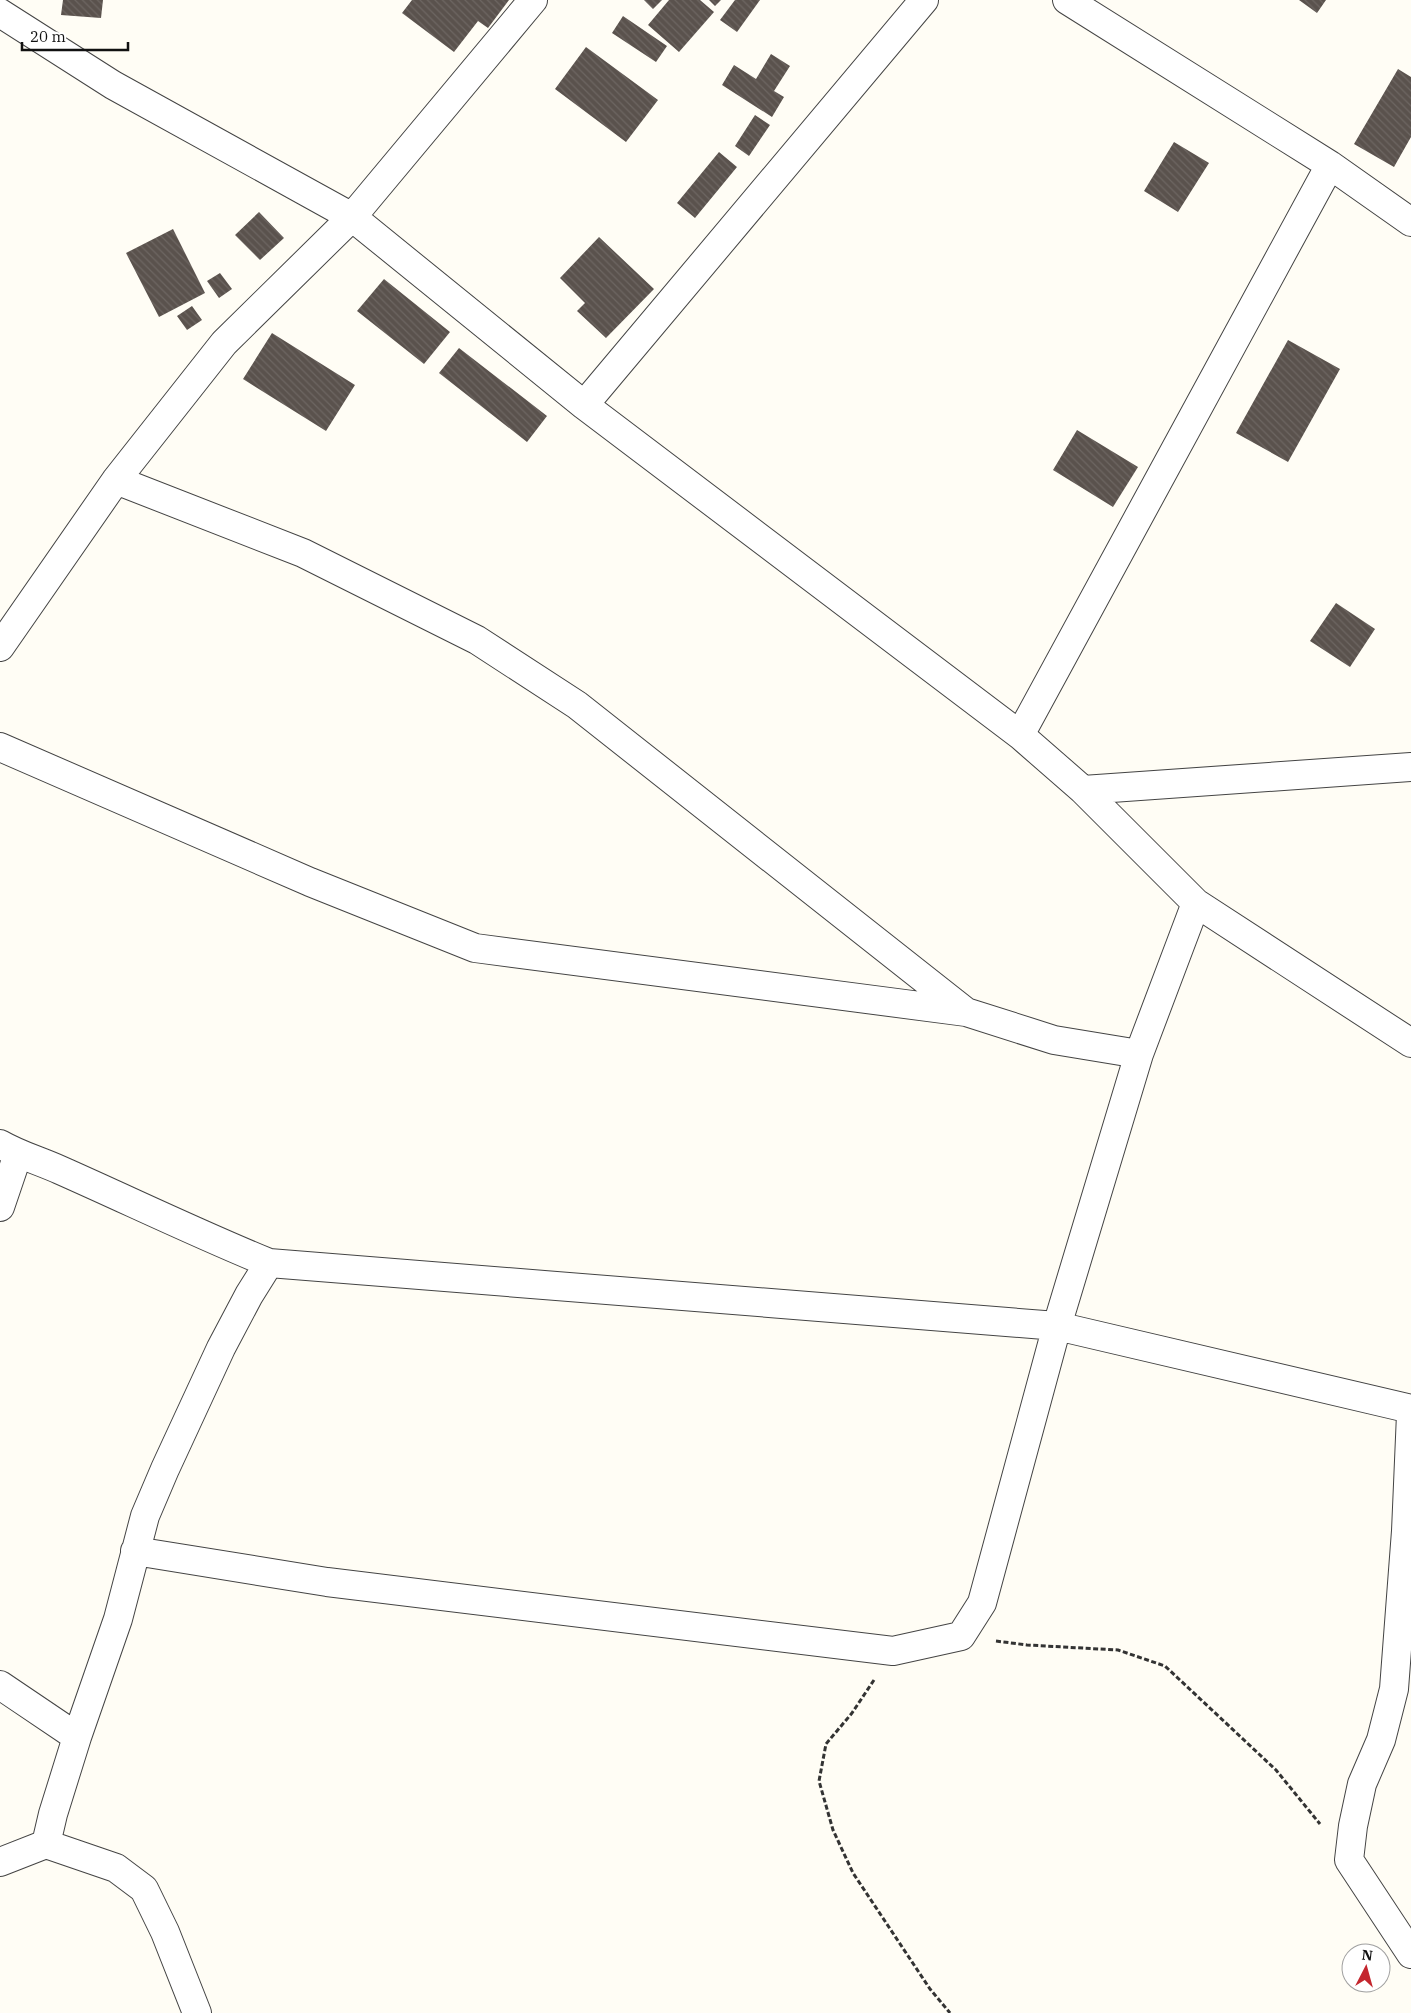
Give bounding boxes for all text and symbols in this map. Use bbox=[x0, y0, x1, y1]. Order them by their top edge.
scale bar bbox=[22, 20, 129, 52]
text: 20 m bbox=[30, 27, 66, 46]
north arrow bbox=[1341, 1943, 1391, 1993]
text: N bbox=[1361, 1946, 1374, 1965]

